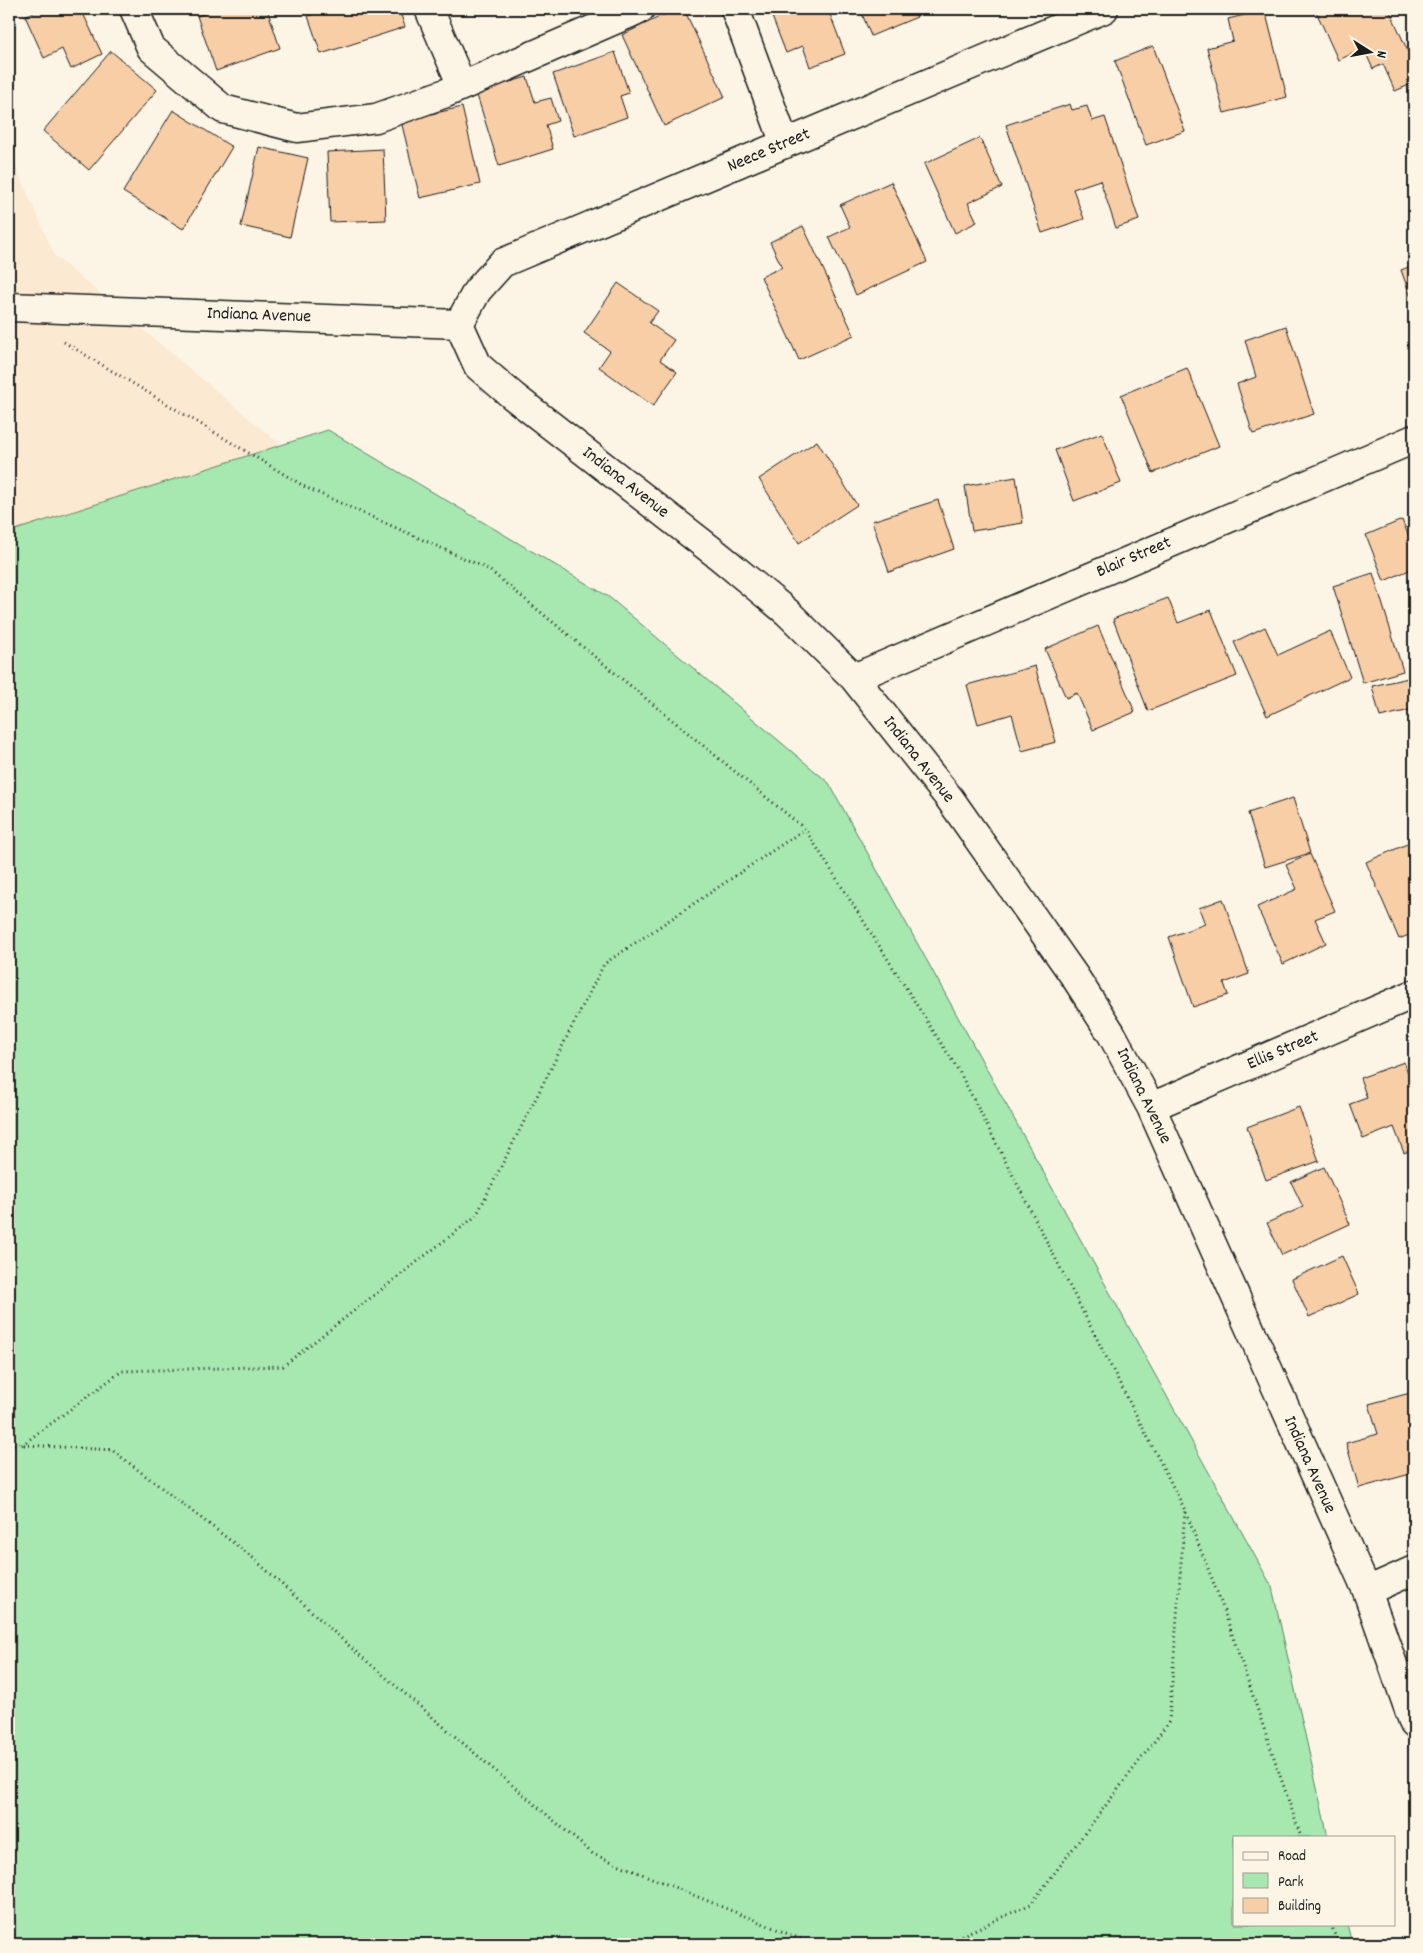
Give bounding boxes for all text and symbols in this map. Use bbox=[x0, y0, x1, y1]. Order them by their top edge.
north arrow bbox=[1346, 28, 1396, 78]
text: N bbox=[1370, 49, 1391, 59]
street label: Neece Street bbox=[724, 122, 815, 180]
street label: Indiana Avenue bbox=[206, 302, 312, 330]
street label: Indiana Avenue bbox=[576, 441, 674, 525]
street label: Blair Street bbox=[1093, 531, 1176, 585]
street label: Indiana Avenue bbox=[876, 711, 960, 809]
street label: Ellis Street bbox=[1243, 1025, 1323, 1077]
street label: Indiana Avenue bbox=[1109, 1044, 1177, 1148]
street label: Indiana Avenue bbox=[1276, 1412, 1342, 1518]
legend bbox=[1233, 1836, 1396, 1926]
text: Road bbox=[1278, 1846, 1306, 1868]
text: Park bbox=[1278, 1872, 1304, 1894]
text: Building bbox=[1278, 1896, 1321, 1918]

